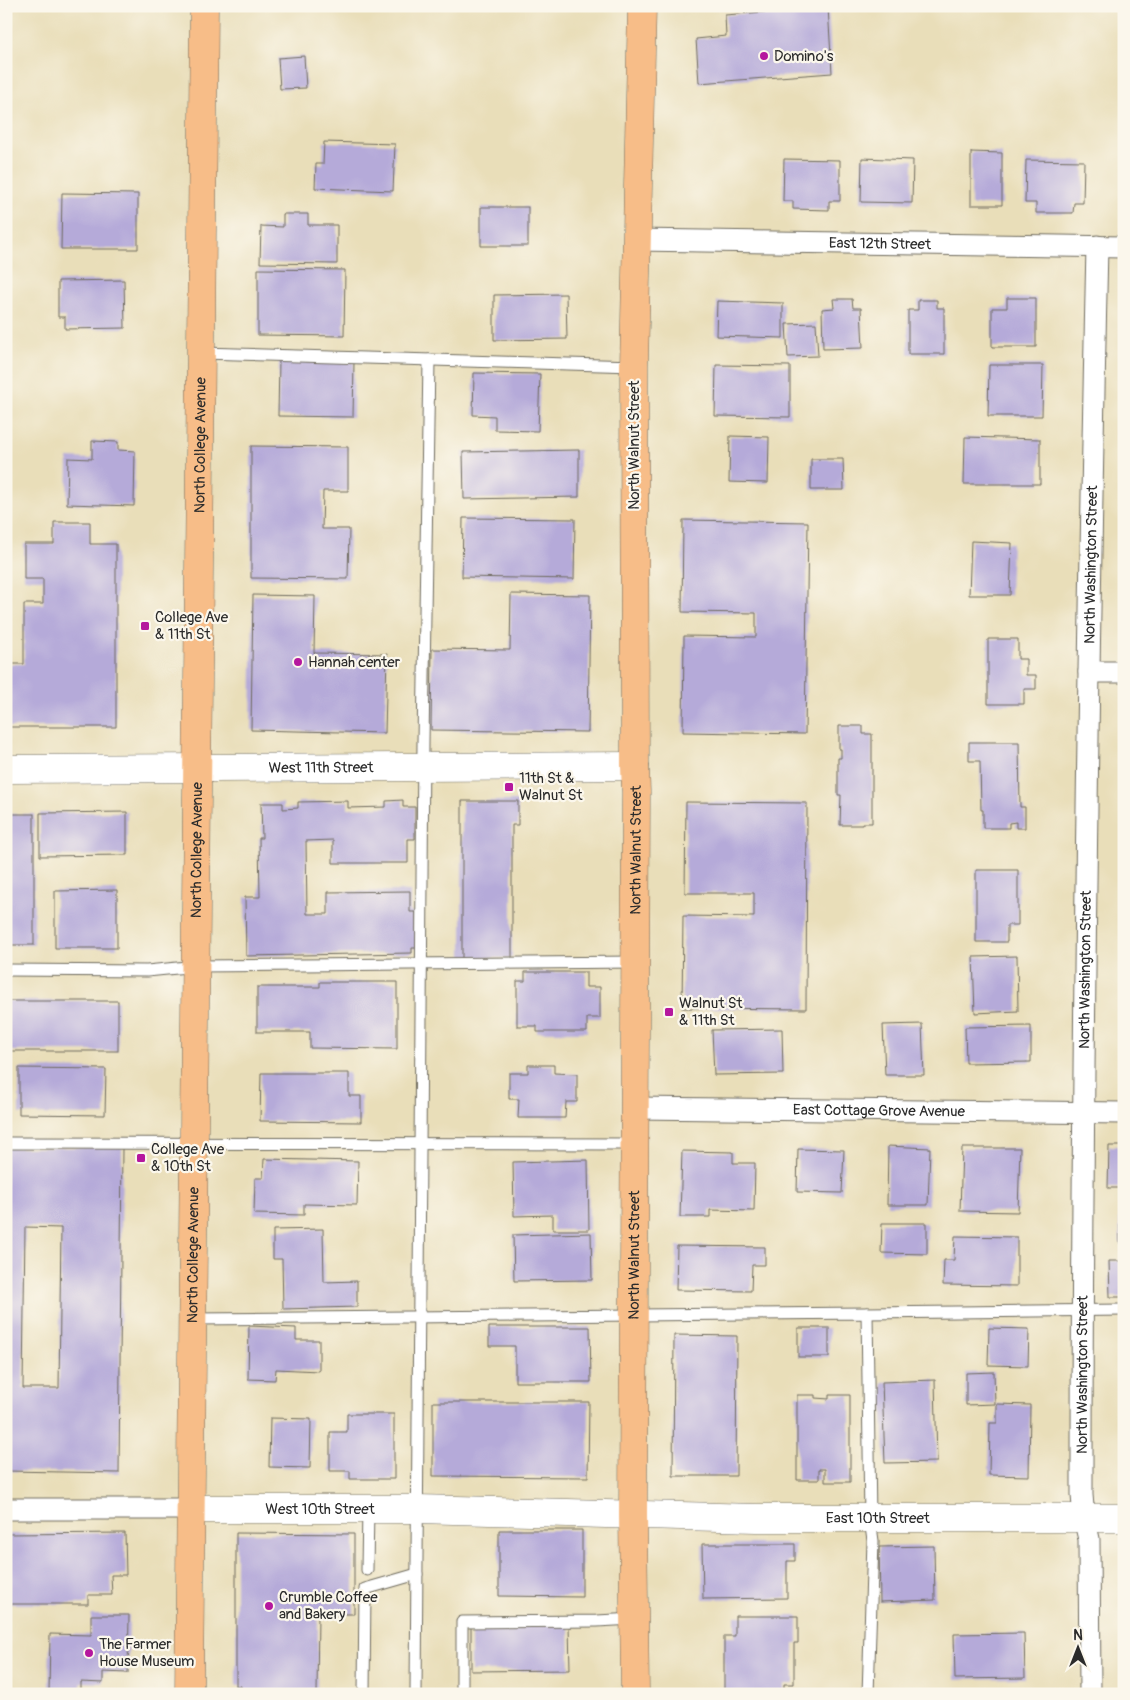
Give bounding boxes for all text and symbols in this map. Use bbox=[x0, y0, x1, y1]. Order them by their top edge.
place label: Domino's bbox=[774, 47, 834, 66]
marker: Domino's bbox=[758, 50, 770, 62]
street label: East 12th Street bbox=[829, 233, 932, 254]
street label: North College Avenue bbox=[190, 376, 210, 513]
street label: North Walnut Street bbox=[625, 379, 644, 510]
street label: North Washington Street bbox=[1080, 484, 1102, 644]
place label: College Ave & 11th St bbox=[155, 608, 229, 644]
marker: College Ave & 11th St bbox=[139, 620, 151, 632]
place label: Hannah center bbox=[308, 653, 401, 672]
marker: Hannah center bbox=[292, 656, 304, 668]
street label: West 11th Street bbox=[268, 758, 375, 777]
place label: 11th St & Walnut St bbox=[519, 769, 583, 805]
street label: North College Avenue bbox=[186, 781, 207, 918]
marker: 11th St & Walnut St bbox=[503, 781, 515, 793]
street label: North Walnut Street bbox=[626, 784, 646, 915]
street label: North Washington Street bbox=[1075, 889, 1095, 1049]
place label: Walnut St & 11th St bbox=[679, 994, 743, 1030]
marker: Walnut St & 11th St bbox=[663, 1006, 675, 1018]
street label: East Cottage Grove Avenue bbox=[793, 1100, 966, 1121]
place label: College Ave & 10th St bbox=[151, 1140, 225, 1176]
marker: College Ave & 10th St bbox=[135, 1152, 147, 1164]
street label: North College Avenue bbox=[183, 1186, 203, 1323]
street label: North Walnut Street bbox=[624, 1189, 644, 1320]
street label: North Washington Street bbox=[1073, 1294, 1092, 1454]
street label: West 10th Street bbox=[265, 1500, 376, 1519]
street label: East 10th Street bbox=[826, 1509, 931, 1528]
place label: Crumble Coffee and Bakery bbox=[279, 1588, 378, 1624]
marker: Crumble Coffee and Bakery bbox=[263, 1600, 275, 1612]
north arrow bbox=[1052, 1622, 1102, 1672]
text: N bbox=[1073, 1627, 1083, 1644]
place label: The Farmer House Museum bbox=[99, 1635, 194, 1671]
marker: The Farmer House Museum bbox=[83, 1647, 95, 1659]

